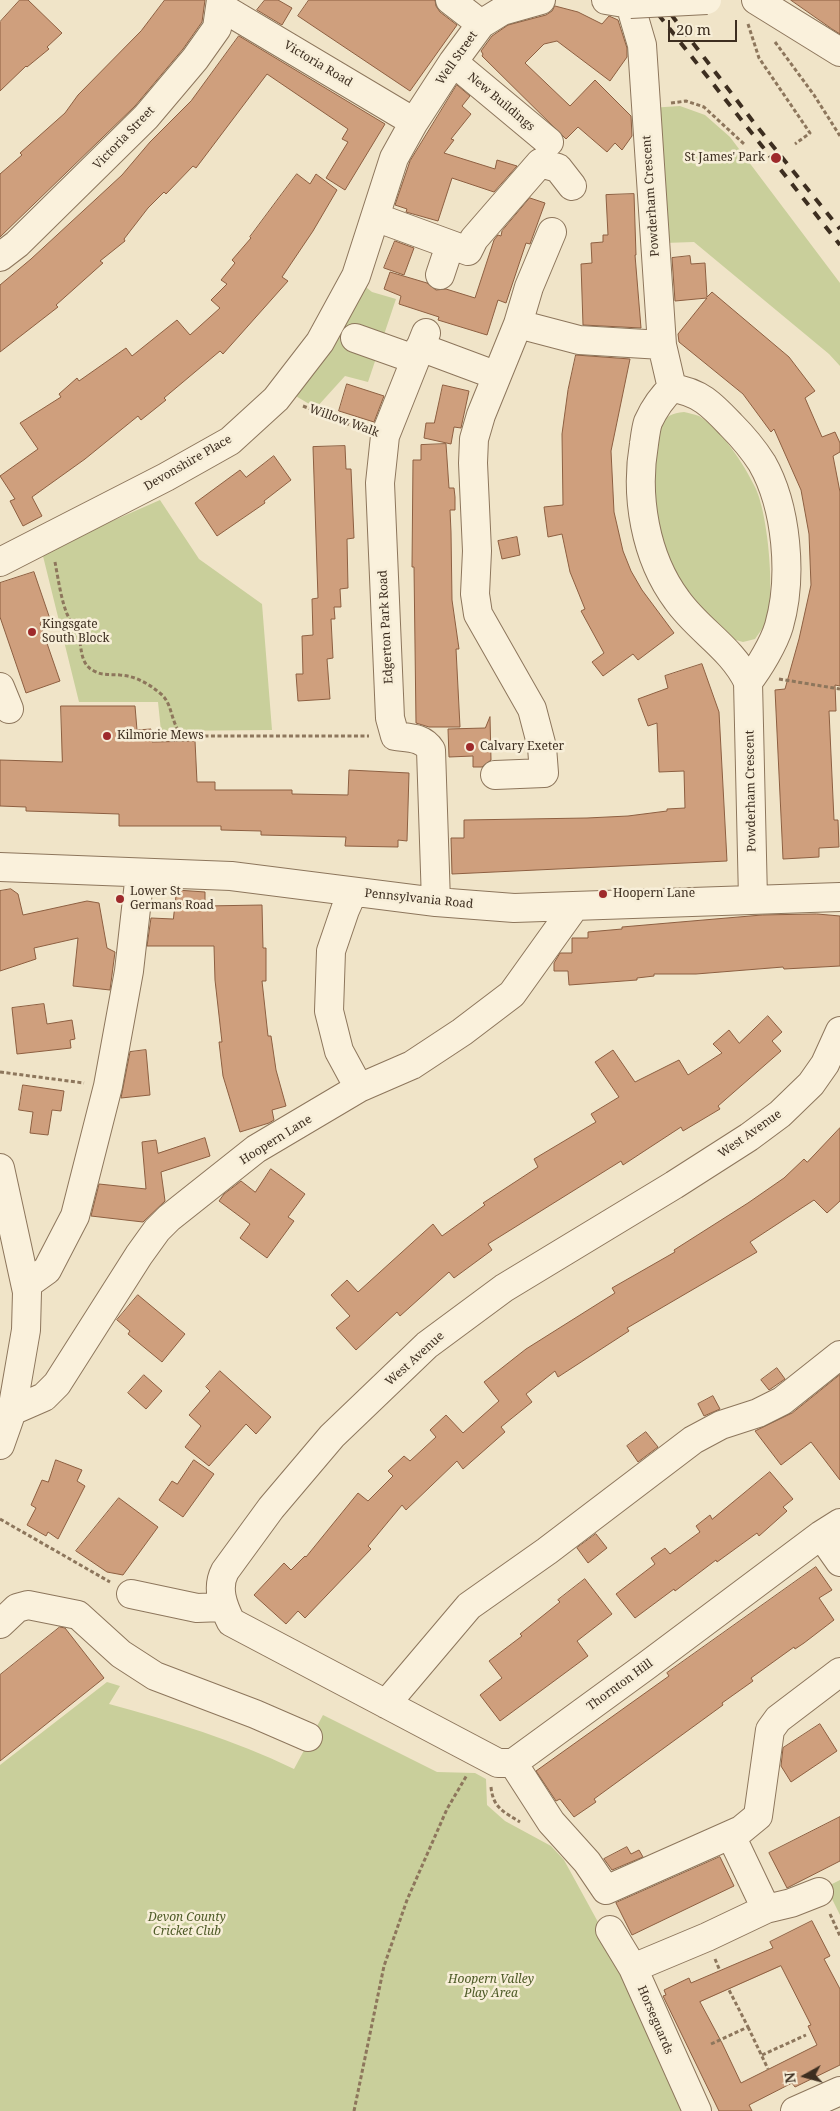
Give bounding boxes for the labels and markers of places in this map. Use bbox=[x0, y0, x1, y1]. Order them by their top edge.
place label: St James' Park bbox=[684, 151, 765, 165]
marker: St James' Park bbox=[769, 151, 783, 165]
place label: Kingsgate South Block bbox=[42, 618, 109, 646]
marker: Kingsgate South Block bbox=[26, 626, 38, 638]
place label: Kilmorie Mews bbox=[117, 729, 204, 743]
marker: Kilmorie Mews bbox=[101, 730, 113, 742]
place label: Calvary Exeter bbox=[480, 740, 564, 754]
marker: Calvary Exeter bbox=[464, 741, 476, 753]
place label: Lower St Germans Road bbox=[130, 885, 214, 913]
place label: Hoopern Lane bbox=[613, 887, 695, 901]
marker: Hoopern Lane bbox=[597, 888, 609, 900]
marker: Lower St Germans Road bbox=[114, 893, 126, 905]

